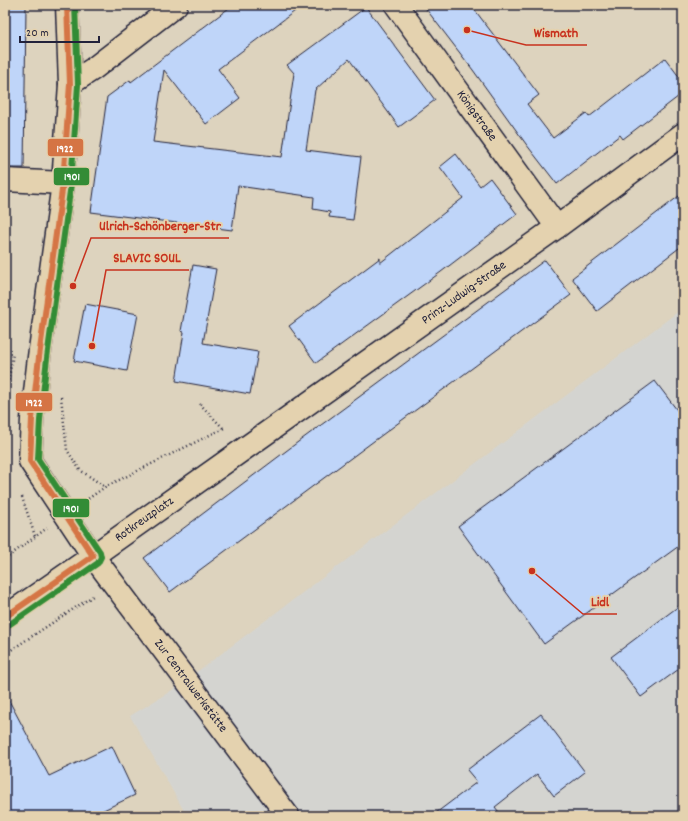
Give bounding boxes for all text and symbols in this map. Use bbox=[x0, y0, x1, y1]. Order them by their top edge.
scale bar bbox=[20, 18, 99, 44]
callout: Wismath bbox=[526, 19, 587, 45]
text: Wismath bbox=[534, 24, 579, 44]
text: 20 m bbox=[26, 25, 49, 42]
street label: Königstraße bbox=[451, 86, 502, 146]
line badge: 1922 bbox=[47, 138, 84, 157]
text: 1922 bbox=[56, 142, 74, 158]
line badge: 1901 bbox=[53, 167, 90, 186]
text: 1901 bbox=[64, 170, 80, 186]
callout: Ulrich-Schönberger-Str bbox=[91, 212, 229, 238]
text: Ulrich-Schönberger-Str bbox=[99, 217, 222, 237]
callout: SLAVIC SOUL bbox=[106, 244, 189, 270]
text: SLAVIC SOUL bbox=[113, 249, 181, 269]
street label: Prinz-Ludwig-Straße bbox=[418, 256, 511, 330]
line badge: 1922 bbox=[15, 392, 53, 412]
text: 1922 bbox=[25, 396, 43, 412]
street label: Rotkreuzplatz bbox=[111, 492, 178, 547]
line badge: 1901 bbox=[52, 498, 90, 518]
text: 1901 bbox=[63, 502, 79, 518]
callout: Lidl bbox=[583, 588, 617, 614]
text: Lidl bbox=[591, 593, 610, 613]
street label: Zur Centralwerkstätte bbox=[149, 635, 232, 737]

